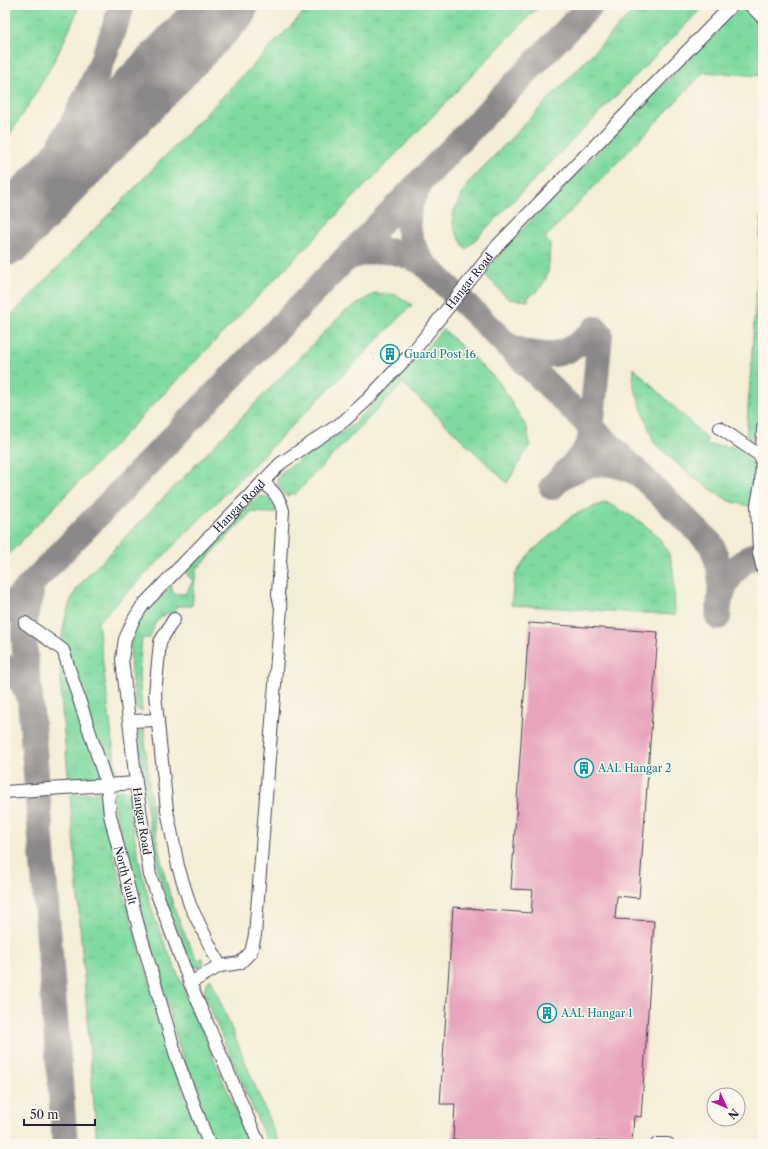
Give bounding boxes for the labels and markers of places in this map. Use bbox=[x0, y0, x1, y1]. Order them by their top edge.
building icon: Guard Post 16 bbox=[379, 343, 401, 365]
place label: Guard Post 16 bbox=[404, 347, 476, 361]
building icon: AAL Hangar 2 bbox=[573, 757, 595, 779]
place label: AAL Hangar 2 bbox=[597, 761, 671, 775]
building icon: AAL Hangar 1 bbox=[536, 1002, 558, 1024]
place label: AAL Hangar 1 bbox=[560, 1006, 633, 1020]

